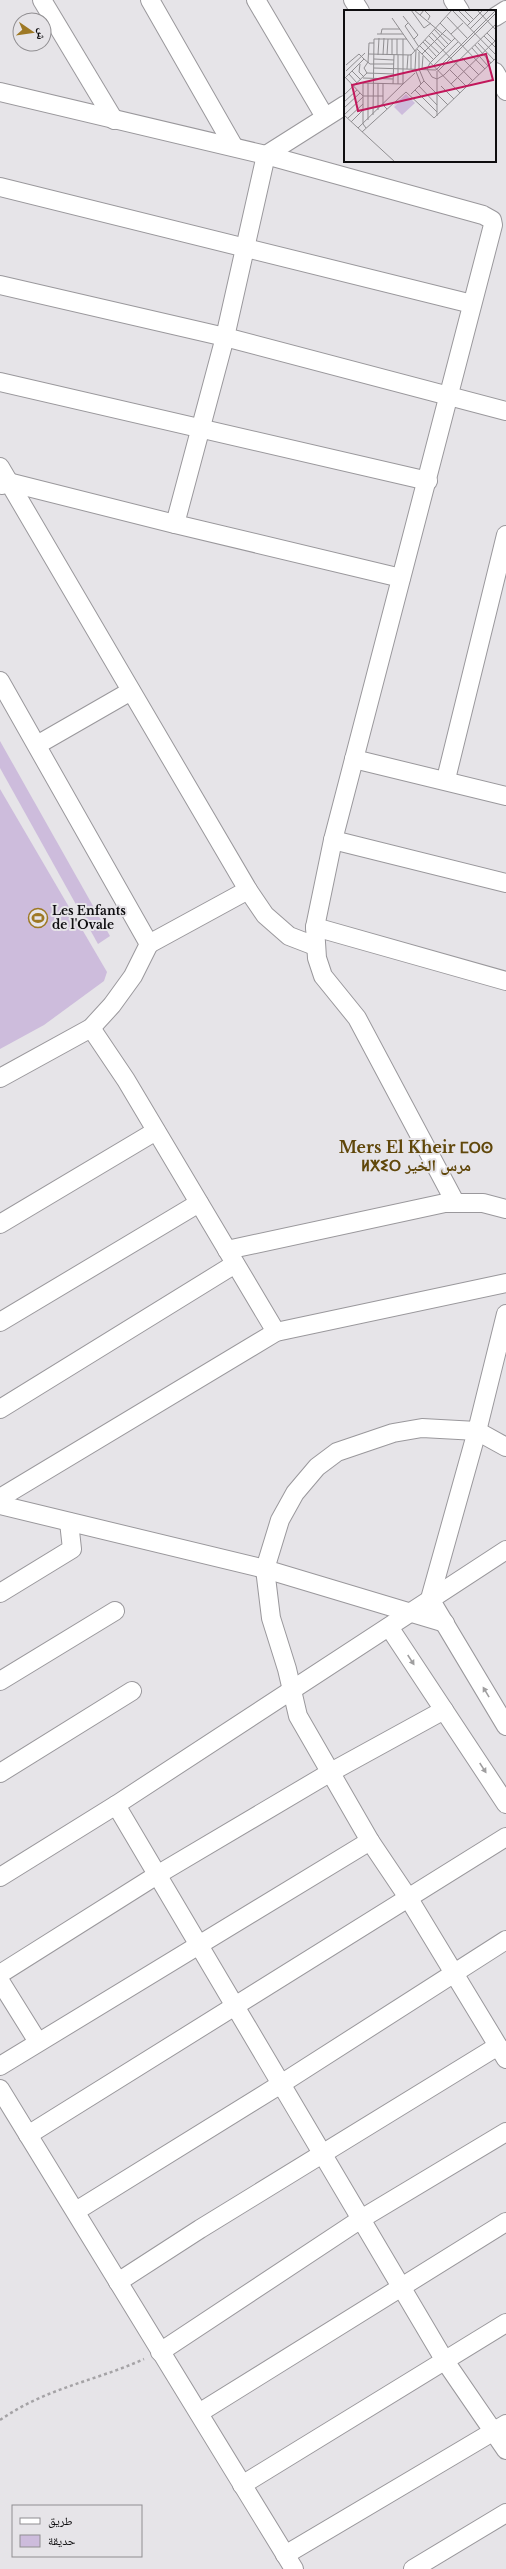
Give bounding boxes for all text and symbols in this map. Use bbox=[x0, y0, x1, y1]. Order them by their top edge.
inset map bbox=[344, 10, 496, 162]
north arrow bbox=[12, 12, 52, 52]
text: ش bbox=[33, 27, 50, 42]
place label: Les Enfants de l'Ovale bbox=[52, 903, 126, 932]
sports icon: Les Enfants de l'Ovale bbox=[27, 907, 49, 929]
district label: Mers El Kheir ⵎⵔⵙ ⵍⵅⵉⵔ مرس الخير bbox=[339, 1137, 493, 1175]
one-way arrow bbox=[407, 1655, 415, 1665]
one-way arrow bbox=[482, 1687, 490, 1697]
one-way arrow bbox=[479, 1763, 486, 1774]
legend bbox=[12, 2505, 142, 2557]
text: طريق bbox=[48, 2513, 73, 2528]
text: حديقة bbox=[48, 2533, 76, 2548]

